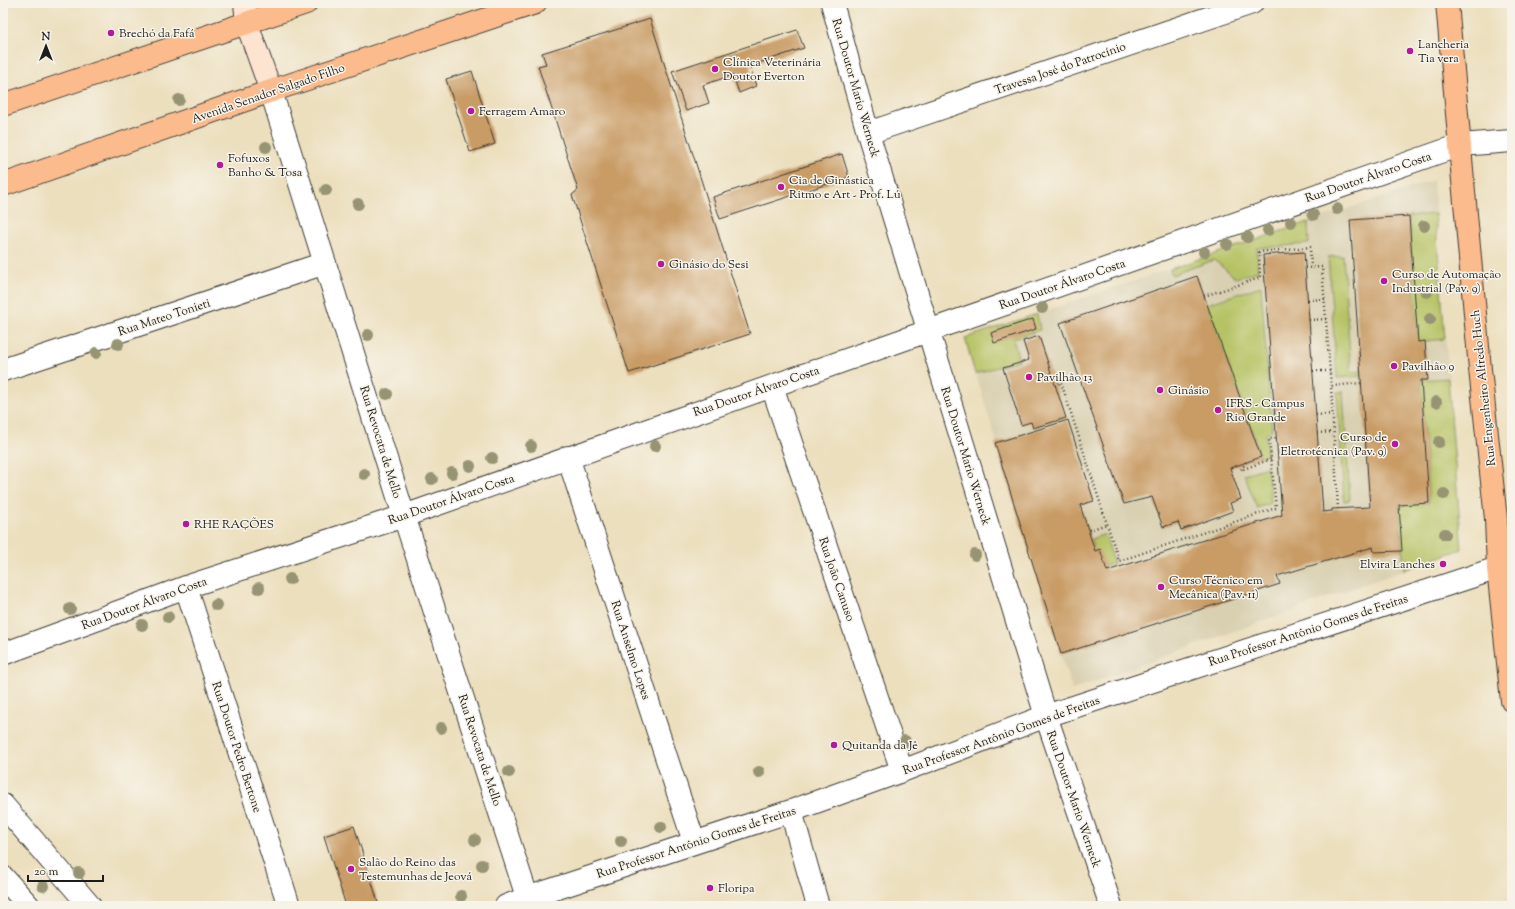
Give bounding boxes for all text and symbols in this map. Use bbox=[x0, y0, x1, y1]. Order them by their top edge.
street label: Rua Doutor Mario Werneck bbox=[827, 17, 884, 160]
place label: Brechó da Fafá bbox=[119, 25, 195, 43]
north arrow bbox=[26, 26, 66, 66]
marker: Brechó da Fafá bbox=[106, 28, 116, 38]
text: N bbox=[41, 29, 51, 45]
place label: Lancheria Tia vera bbox=[1418, 36, 1470, 68]
street label: Travessa José do Patrocínio bbox=[992, 38, 1129, 100]
marker: Lancheria Tia vera bbox=[1405, 46, 1415, 56]
place label: Clínica Veterinária Doutor Everton bbox=[723, 54, 821, 86]
street label: Avenida Senador Salgado Filho bbox=[189, 59, 348, 129]
marker: Clínica Veterinária Doutor Everton bbox=[710, 64, 720, 74]
place label: Ferragem Amaro bbox=[479, 103, 566, 121]
marker: Ferragem Amaro bbox=[466, 106, 476, 116]
street label: Rua Doutor Álvaro Costa bbox=[1303, 148, 1434, 208]
place label: Fofuxos Banho & Tosa bbox=[228, 150, 303, 182]
marker: Fofuxos Banho & Tosa bbox=[215, 160, 225, 170]
place label: Cia de Ginástica Ritmo e Art - Prof. Lú bbox=[789, 172, 901, 204]
marker: Cia de Ginástica Ritmo e Art - Prof. Lú bbox=[776, 182, 786, 192]
street label: Rua Doutor Álvaro Costa bbox=[997, 255, 1128, 315]
place label: Ginásio do Sesi bbox=[669, 256, 749, 274]
marker: Ginásio do Sesi bbox=[656, 259, 666, 269]
place label: Curso de Automação Industrial (Pav. 9) bbox=[1392, 266, 1502, 298]
marker: Curso de Automação Industrial (Pav. 9) bbox=[1379, 276, 1389, 286]
street label: Rua Mateo Tonieti bbox=[116, 294, 213, 341]
street label: Rua Engenheiro Alfredo Huch bbox=[1467, 309, 1501, 467]
place label: Pavilhão 9 bbox=[1402, 358, 1455, 376]
marker: Pavilhão 9 bbox=[1389, 361, 1399, 371]
street label: Rua Doutor Álvaro Costa bbox=[691, 362, 822, 422]
place label: Pavilhão 13 bbox=[1037, 369, 1093, 387]
marker: Pavilhão 13 bbox=[1024, 372, 1034, 382]
place label: Ginásio bbox=[1168, 382, 1209, 400]
street label: Rua Revocata de Mello bbox=[354, 384, 406, 501]
street label: Rua Doutor Mario Werneck bbox=[935, 385, 995, 528]
marker: Ginásio bbox=[1155, 385, 1165, 395]
place label: IFRS - Campus Rio Grande bbox=[1226, 395, 1305, 427]
marker: IFRS - Campus Rio Grande bbox=[1213, 405, 1223, 415]
place label: Curso de Eletrotécnica (Pav. 9) bbox=[1281, 429, 1387, 461]
marker: Curso de Eletrotécnica (Pav. 9) bbox=[1390, 439, 1400, 449]
street label: Rua Doutor Álvaro Costa bbox=[386, 470, 517, 530]
place label: RHE RAÇÕES bbox=[194, 516, 274, 534]
marker: RHE RAÇÕES bbox=[181, 519, 191, 529]
street label: Rua João Canuso bbox=[813, 535, 859, 624]
place label: Elvira Lanches bbox=[1360, 556, 1435, 574]
marker: Elvira Lanches bbox=[1438, 559, 1448, 569]
place label: Curso Técnico em Mecânica (Pav. 11) bbox=[1169, 572, 1263, 604]
street label: Rua Doutor Álvaro Costa bbox=[79, 573, 210, 635]
marker: Curso Técnico em Mecânica (Pav. 11) bbox=[1156, 582, 1166, 592]
street label: Rua Professor Antônio Gomes de Freitas bbox=[1206, 590, 1411, 672]
street label: Rua Anselmo Lopes bbox=[606, 598, 655, 702]
street label: Rua Doutor Pedro Bertone bbox=[206, 679, 266, 816]
street label: Rua Revocata de Mello bbox=[452, 692, 506, 809]
street label: Rua Professor Antônio Gomes de Freitas bbox=[900, 692, 1103, 780]
street label: Rua Doutor Mario Werneck bbox=[1041, 728, 1105, 871]
place label: Quitanda da Jê bbox=[842, 737, 918, 755]
marker: Quitanda da Jê bbox=[829, 740, 839, 750]
street label: Rua Professor Antônio Gomes de Freitas bbox=[594, 802, 799, 884]
place label: Salão do Reino das Testemunhas de Jeová bbox=[359, 854, 472, 886]
scale bar bbox=[28, 857, 103, 883]
text: 20 m bbox=[34, 863, 59, 881]
marker: Salão do Reino das Testemunhas de Jeová bbox=[346, 864, 356, 874]
place label: Floripa bbox=[718, 880, 755, 898]
marker: Floripa bbox=[705, 883, 715, 893]

